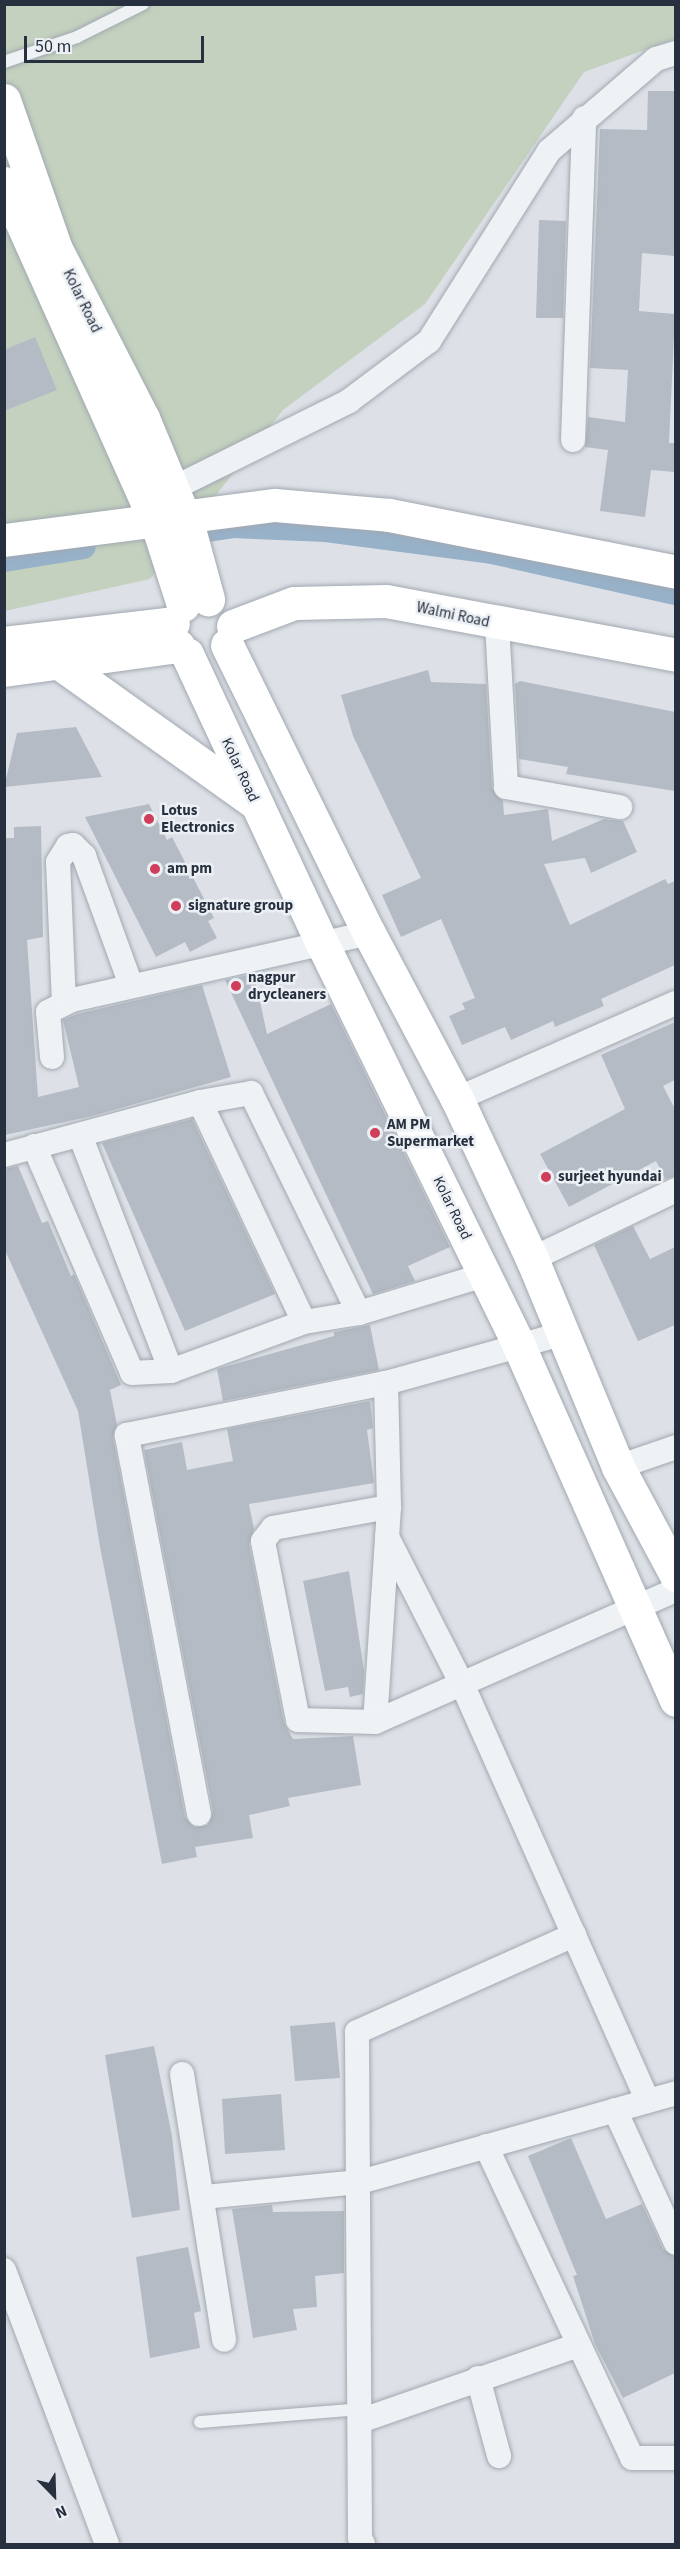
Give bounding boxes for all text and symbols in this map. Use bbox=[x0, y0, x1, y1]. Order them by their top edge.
scale bar bbox=[27, 24, 207, 62]
text: 50 m bbox=[35, 34, 71, 59]
street label: Kolar Road bbox=[59, 266, 105, 336]
street label: Walmi Road bbox=[415, 598, 491, 632]
street label: Kolar Road bbox=[217, 735, 263, 805]
place label: Lotus Electronics bbox=[161, 801, 234, 836]
marker: Lotus Electronics bbox=[142, 812, 156, 826]
place label: am pm bbox=[167, 860, 212, 878]
marker: am pm bbox=[148, 862, 162, 876]
place label: signature group bbox=[188, 897, 293, 915]
marker: signature group bbox=[169, 899, 183, 913]
place label: nagpur drycleaners bbox=[248, 968, 326, 1003]
marker: nagpur drycleaners bbox=[229, 979, 243, 993]
place label: AM PM Supermarket bbox=[387, 1115, 474, 1150]
marker: AM PM Supermarket bbox=[368, 1126, 382, 1140]
place label: surjeet hyundai bbox=[558, 1168, 662, 1186]
marker: surjeet hyundai bbox=[539, 1170, 553, 1184]
street label: Kolar Road bbox=[429, 1173, 475, 1243]
north arrow bbox=[24, 2465, 84, 2525]
text: N bbox=[52, 2499, 70, 2524]

